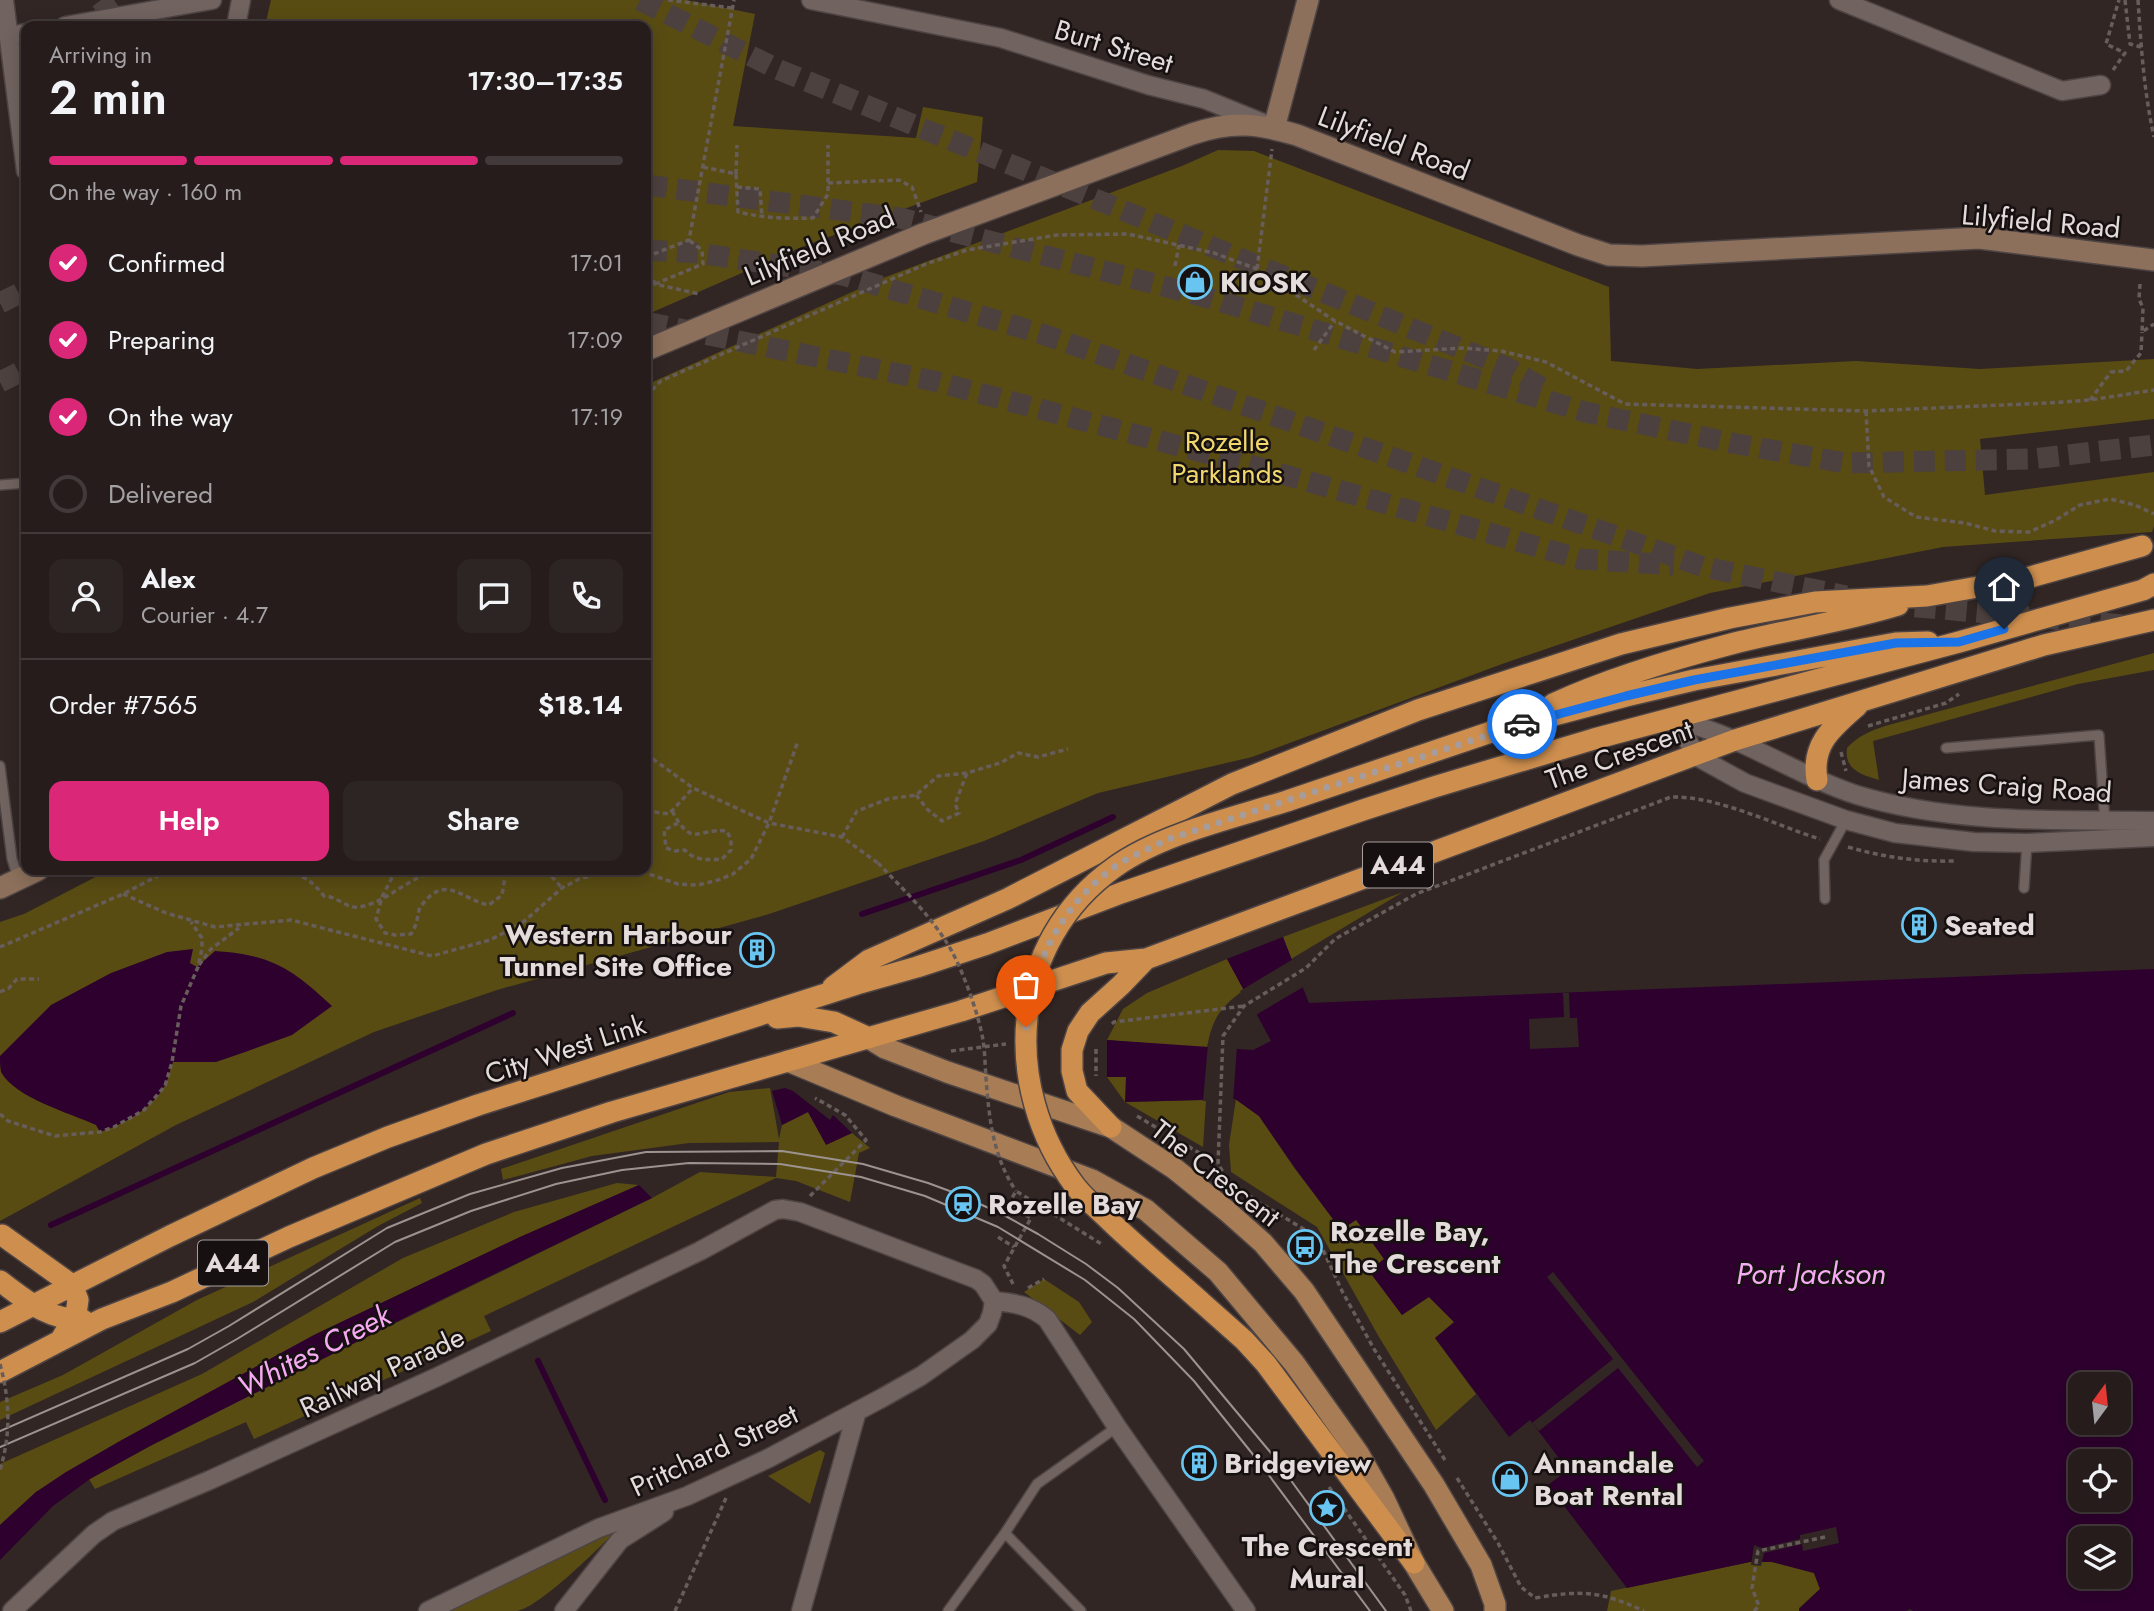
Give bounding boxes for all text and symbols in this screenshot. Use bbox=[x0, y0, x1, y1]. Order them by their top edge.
street label: Burt Street bbox=[1050, 9, 1178, 84]
text: Arriving in bbox=[49, 38, 152, 72]
text: 17:30–17:35 bbox=[467, 62, 623, 100]
text: 2 min bbox=[49, 65, 167, 131]
street label: Lilyfield Road bbox=[1312, 96, 1476, 191]
text: On the way · 160 m bbox=[49, 175, 242, 209]
street label: Lilyfield Road bbox=[1960, 194, 2122, 249]
street label: Lilyfield Road bbox=[738, 196, 901, 297]
icon: check bbox=[49, 244, 87, 282]
text: Confirmed bbox=[108, 244, 225, 282]
text: 17:01 bbox=[570, 246, 623, 280]
place label: KIOSK bbox=[1220, 262, 1309, 303]
shop icon: KIOSK bbox=[1176, 263, 1214, 301]
icon: check bbox=[49, 321, 87, 359]
text: Preparing bbox=[108, 321, 215, 359]
text: 17:09 bbox=[567, 323, 623, 357]
icon: check bbox=[49, 398, 87, 436]
text: On the way bbox=[108, 398, 233, 436]
text: 17:19 bbox=[570, 400, 623, 434]
park label: Rozelle Parklands bbox=[1171, 421, 1283, 494]
text: Delivered bbox=[108, 475, 213, 513]
pin bbox=[1974, 557, 2034, 629]
button: person bbox=[49, 559, 123, 633]
button: chat bbox=[457, 559, 531, 633]
button: phone bbox=[549, 559, 623, 633]
text: Alex bbox=[141, 560, 195, 598]
icon: home bbox=[1985, 568, 2023, 606]
text: Courier · 4.7 bbox=[141, 598, 268, 632]
text: Order #7565 bbox=[49, 686, 197, 724]
text: $18.14 bbox=[538, 686, 623, 724]
courier bbox=[1487, 689, 1557, 759]
icon: car bbox=[1503, 705, 1541, 743]
street label: The Crescent bbox=[1540, 709, 1699, 800]
street label: James Craig Road bbox=[1897, 757, 2113, 813]
button: Help bbox=[49, 781, 329, 861]
button: Share bbox=[343, 781, 623, 861]
road number: A44 bbox=[1363, 842, 1433, 888]
place label: Seated bbox=[1944, 905, 2035, 946]
building icon: Seated bbox=[1900, 906, 1938, 944]
place label: Western Harbour Tunnel Site Office bbox=[500, 914, 732, 987]
building icon: Western Harbour Tunnel Site Office bbox=[738, 931, 776, 969]
pin bbox=[996, 955, 1056, 1027]
icon: bag bbox=[1007, 966, 1045, 1004]
street label: City West Link bbox=[479, 1004, 652, 1095]
street label: The Crescent bbox=[1142, 1110, 1289, 1237]
place label: Rozelle Bay bbox=[988, 1184, 1141, 1225]
station icon: Rozelle Bay bbox=[944, 1185, 982, 1223]
place label: Rozelle Bay, The Crescent bbox=[1330, 1211, 1501, 1284]
bus stop icon: Rozelle Bay, The Crescent bbox=[1286, 1228, 1324, 1266]
road number: A44 bbox=[198, 1240, 268, 1286]
water label: Port Jackson bbox=[1736, 1252, 1886, 1295]
water label: Whites Creek bbox=[230, 1293, 399, 1408]
street label: Railway Parade bbox=[293, 1316, 471, 1429]
north arrow bbox=[2068, 1372, 2132, 1435]
map controls bbox=[2068, 1372, 2131, 1589]
street label: Pritchard Street bbox=[624, 1394, 805, 1507]
place label: Bridgeview bbox=[1224, 1443, 1372, 1484]
place label: Annandale Boat Rental bbox=[1533, 1443, 1683, 1516]
building icon: Bridgeview bbox=[1180, 1444, 1218, 1482]
button: locate bbox=[2068, 1449, 2131, 1512]
shop icon: Annandale Boat Rental bbox=[1491, 1460, 1529, 1498]
place icon: The Crescent Mural bbox=[1308, 1489, 1346, 1527]
place label: The Crescent Mural bbox=[1242, 1526, 1412, 1599]
button: layers bbox=[2068, 1526, 2131, 1589]

